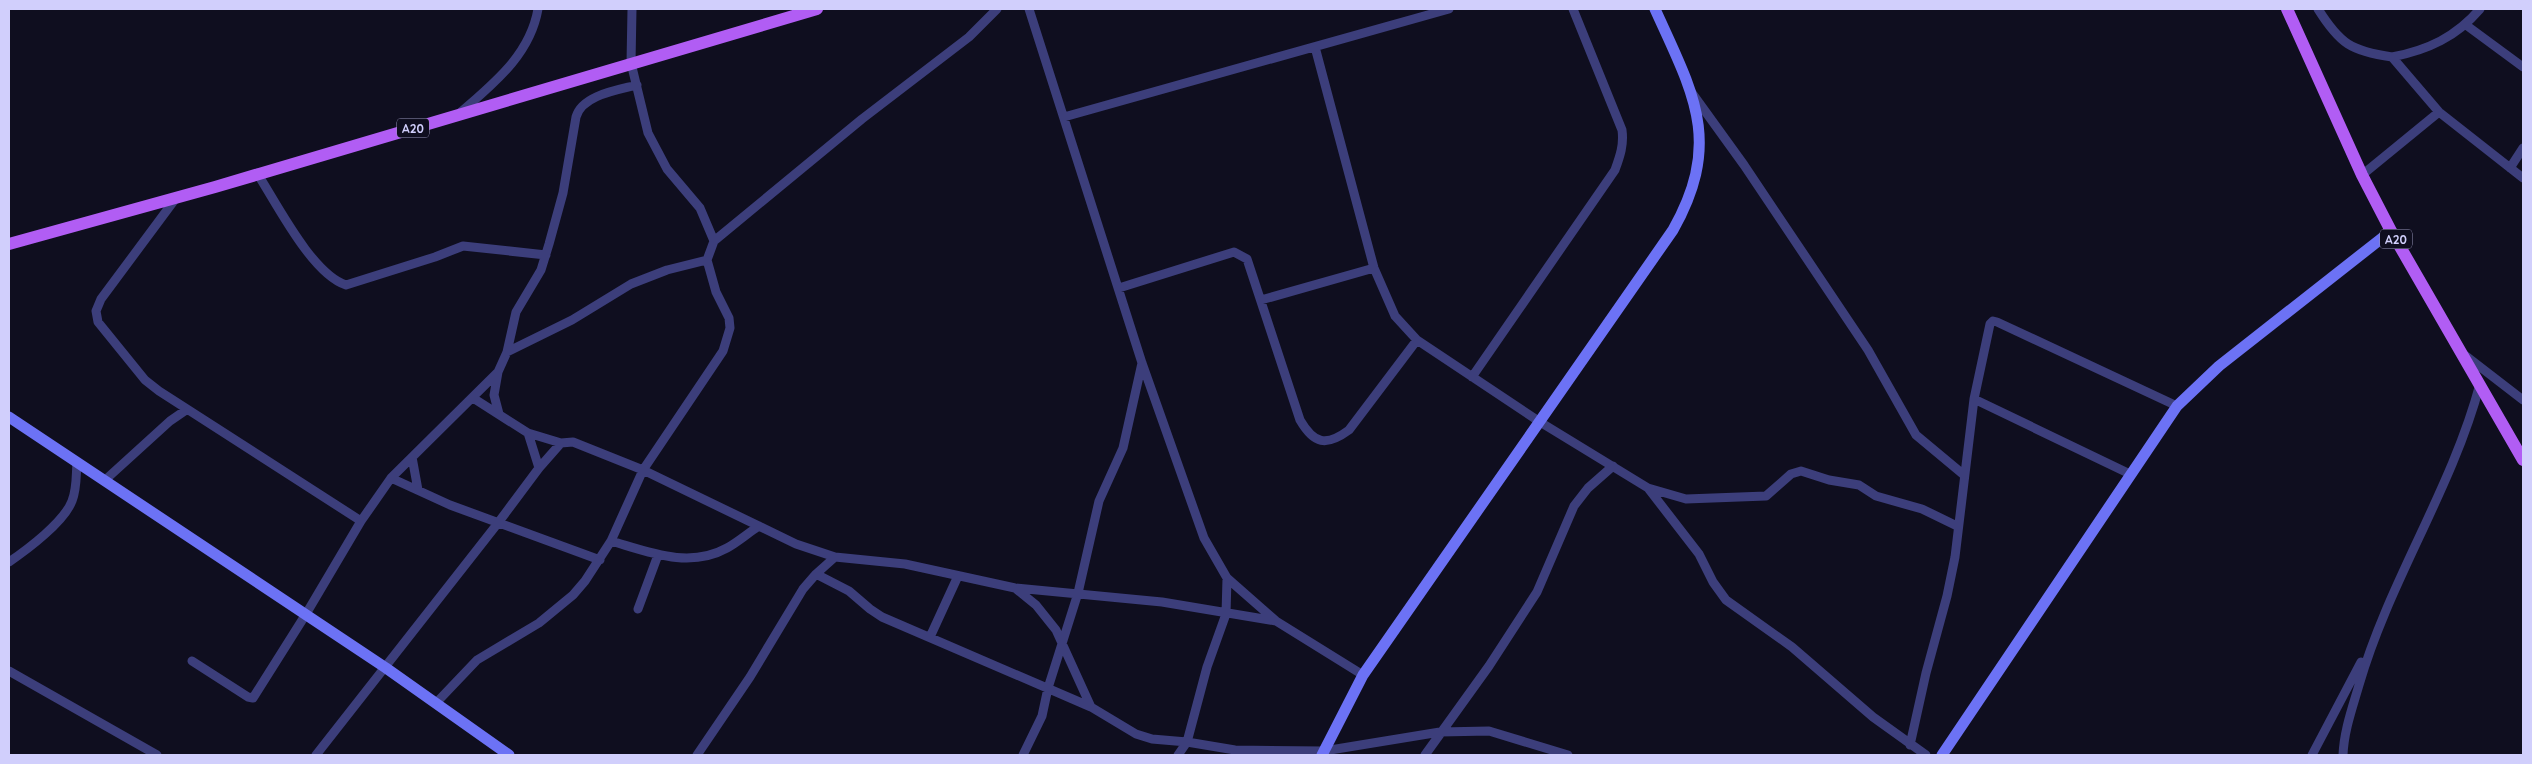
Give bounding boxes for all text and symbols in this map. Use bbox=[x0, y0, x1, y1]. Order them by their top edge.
road number: A20 bbox=[397, 119, 429, 138]
road number: A20 bbox=[2380, 230, 2412, 248]

